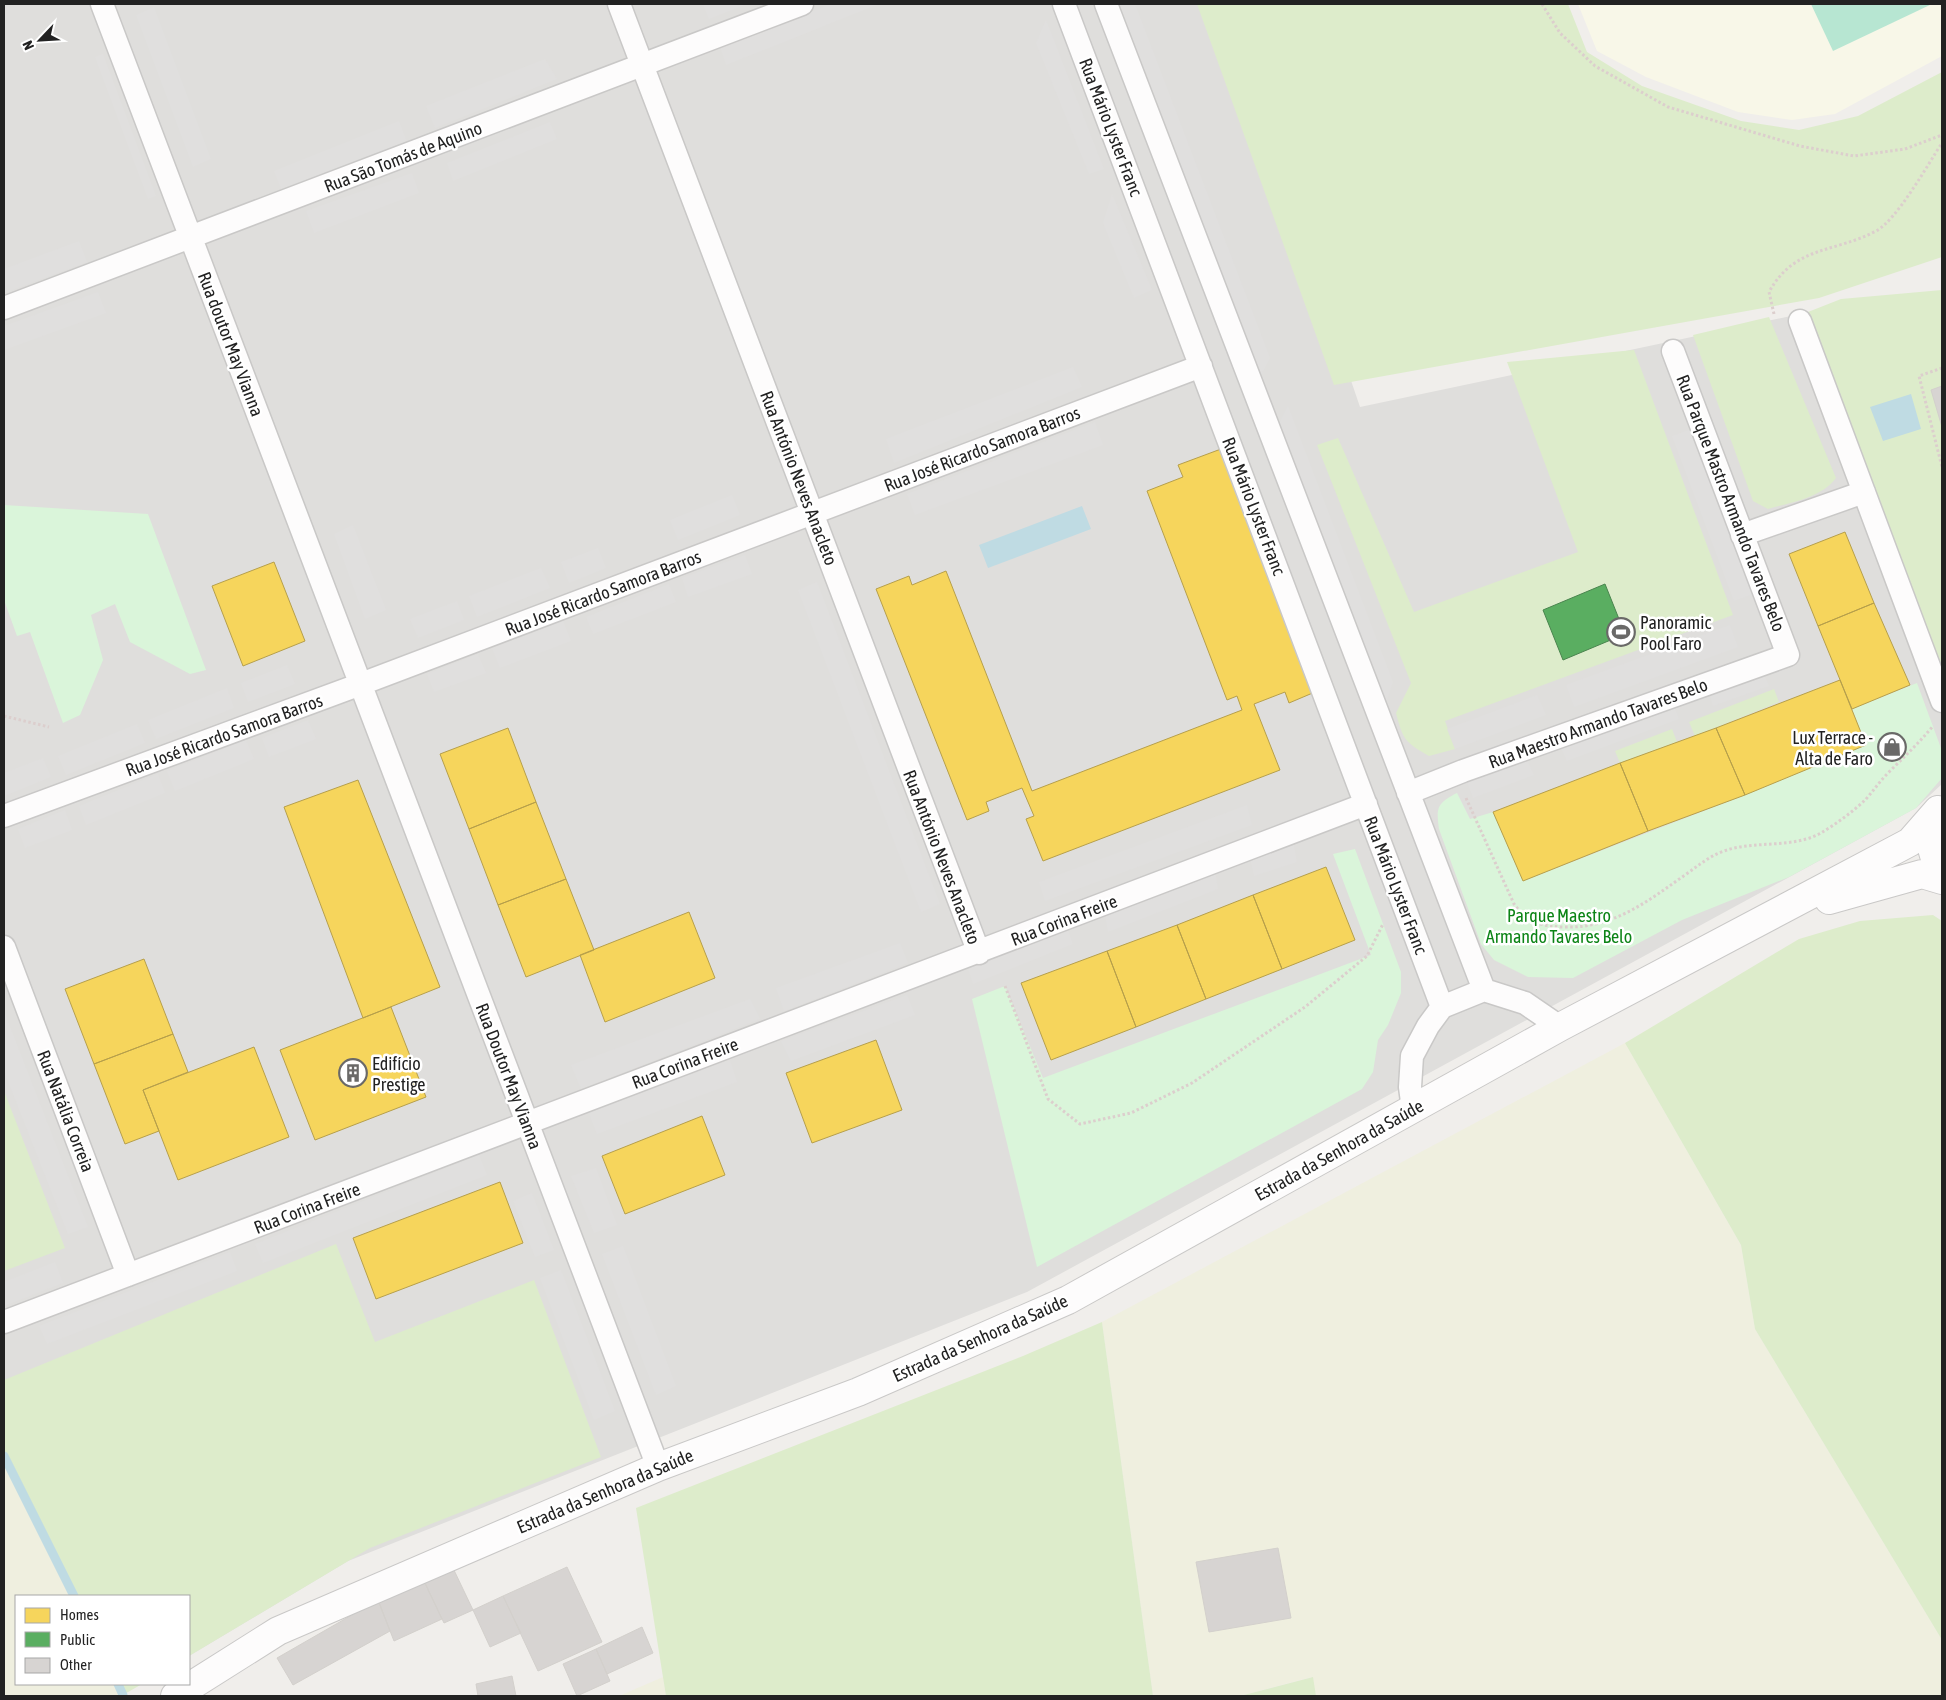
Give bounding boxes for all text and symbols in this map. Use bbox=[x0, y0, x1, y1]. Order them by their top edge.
north arrow bbox=[15, 15, 65, 65]
text: N bbox=[19, 38, 37, 53]
street label: Rua Mário Lyster Franc bbox=[1075, 55, 1147, 199]
street label: Rua São Tomás de Aquino bbox=[321, 117, 485, 197]
street label: Rua doutor May Vianna bbox=[194, 269, 268, 419]
street label: Rua Parque Mastro Armando Tavares Belo bbox=[1672, 372, 1790, 634]
street label: Rua António Neves Anacleto bbox=[756, 388, 842, 568]
street label: Rua José Ricardo Samora Barros bbox=[881, 402, 1083, 496]
street label: Rua Mário Lyster Franc bbox=[1218, 434, 1290, 578]
street label: Rua José Ricardo Samora Barros bbox=[502, 546, 704, 640]
place label: Panoramic Pool Faro bbox=[1640, 612, 1711, 654]
sports icon: Panoramic Pool Faro bbox=[1606, 617, 1636, 647]
street label: Rua Maestro Armando Tavares Belo bbox=[1486, 674, 1710, 772]
street label: Rua José Ricardo Samora Barros bbox=[123, 690, 325, 780]
place label: Lux Terrace - Alta de Faro bbox=[1792, 727, 1873, 769]
shop icon: Lux Terrace - Alta de Faro bbox=[1877, 732, 1907, 762]
street label: Rua António Neves Anacleto bbox=[899, 767, 985, 947]
street label: Rua Mário Lyster Franc bbox=[1360, 813, 1432, 957]
street label: Rua Corina Freire bbox=[1008, 890, 1120, 950]
park label: Parque Maestro Armando Tavares Belo bbox=[1486, 905, 1632, 947]
street label: Rua Doutor May Vianna bbox=[472, 1000, 546, 1152]
street label: Rua Corina Freire bbox=[629, 1033, 741, 1093]
street label: Rua Natália Correia bbox=[33, 1047, 99, 1175]
place label: Edifício Prestige bbox=[372, 1053, 426, 1095]
building icon: Edifício Prestige bbox=[338, 1058, 368, 1088]
street label: Estrada da Senhora da Saúde bbox=[1251, 1095, 1427, 1205]
street label: Rua Corina Freire bbox=[251, 1178, 363, 1238]
street label: Estrada da Senhora da Saúde bbox=[889, 1290, 1071, 1386]
street label: Estrada da Senhora da Saúde bbox=[514, 1444, 696, 1538]
legend bbox=[15, 1595, 190, 1685]
text: Homes bbox=[60, 1606, 99, 1623]
text: Public bbox=[60, 1631, 95, 1648]
text: Other bbox=[60, 1656, 92, 1673]

